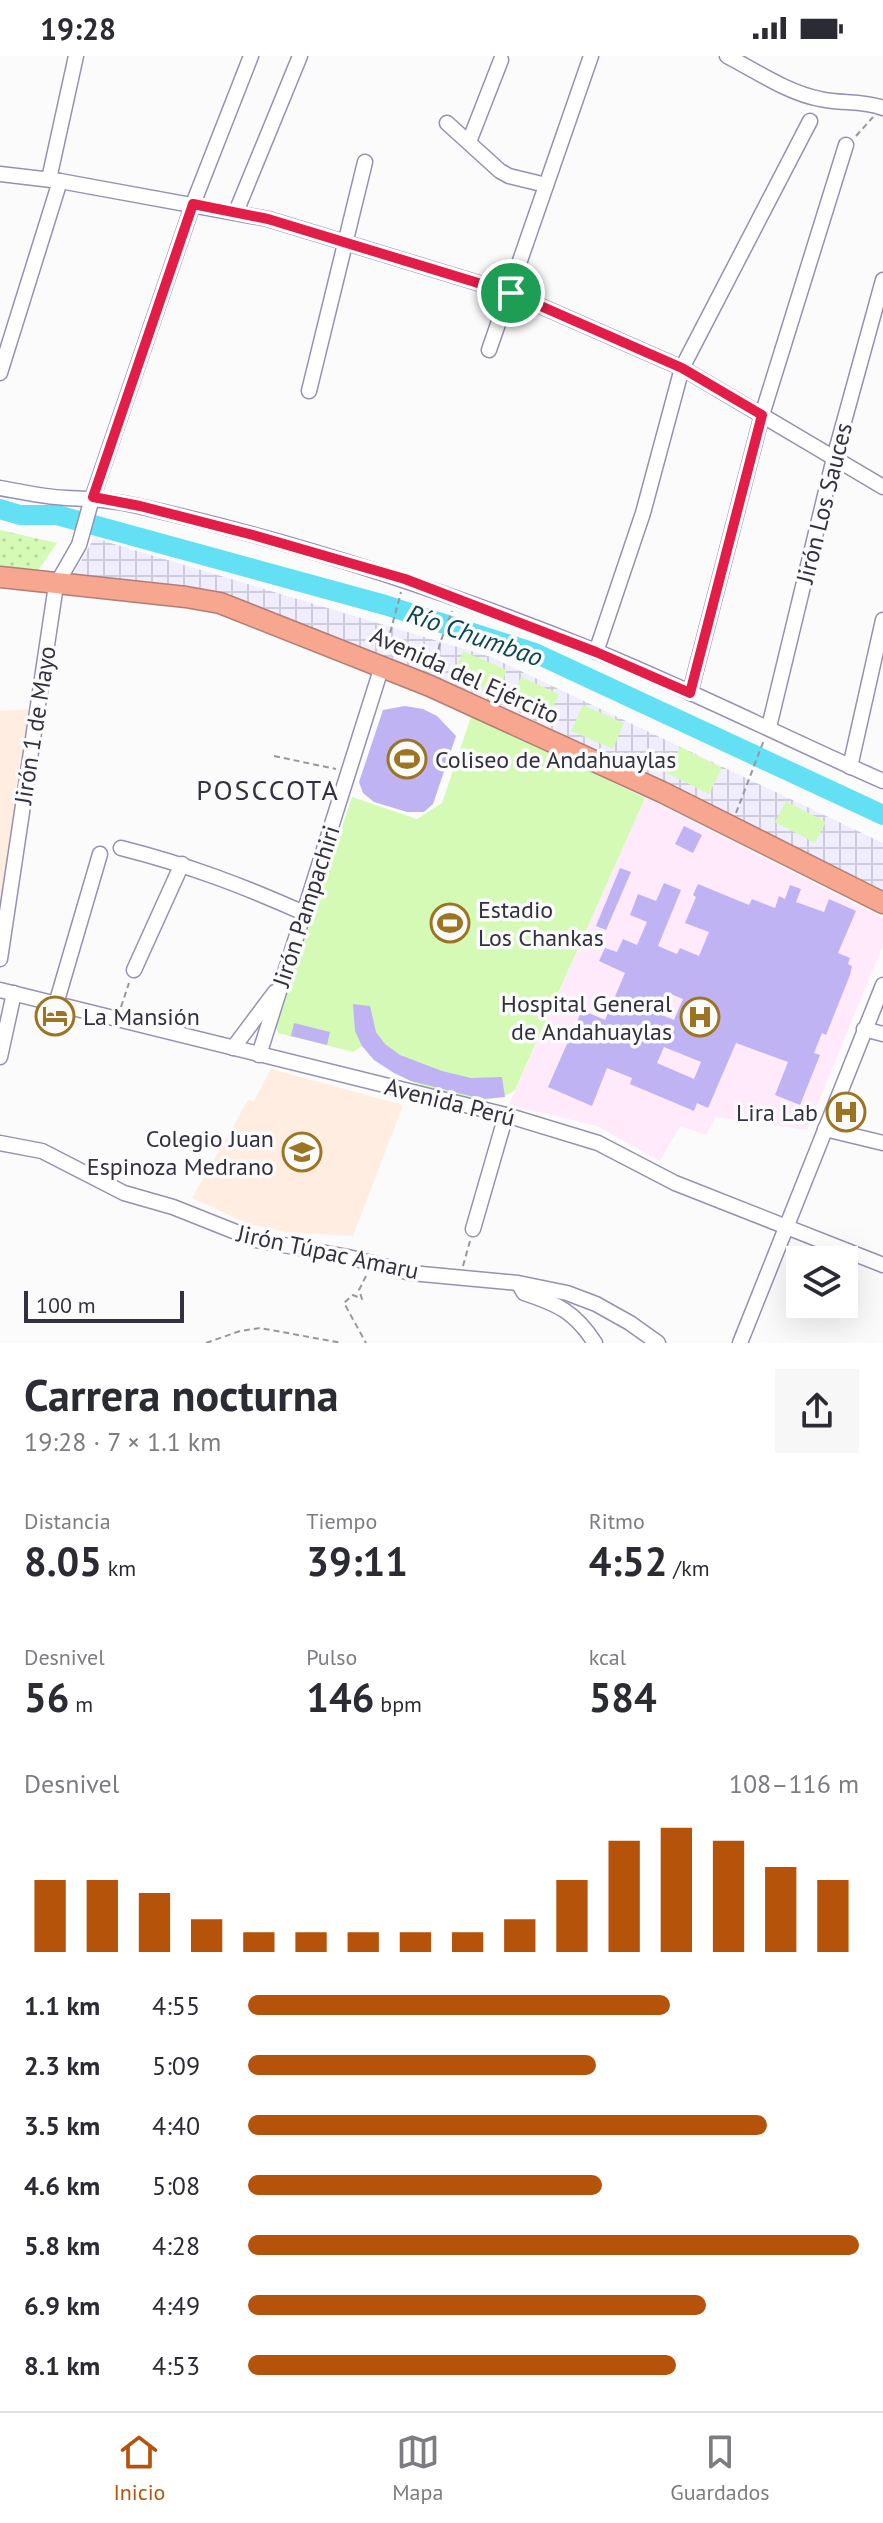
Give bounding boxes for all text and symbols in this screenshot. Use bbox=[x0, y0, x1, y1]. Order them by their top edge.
text: 19:28 bbox=[40, 9, 116, 48]
pin bbox=[477, 259, 545, 327]
icon: arrive bbox=[489, 271, 533, 315]
street label: Jirón Los Sauces bbox=[789, 419, 859, 588]
water label: Río Chumbao bbox=[403, 596, 547, 674]
street label: Avenida del Ejército bbox=[366, 619, 564, 731]
street label: Jirón 1 de Mayo bbox=[7, 644, 63, 807]
sports icon: Coliseo de Andahuaylas bbox=[386, 738, 428, 780]
place label: Coliseo de Andahuaylas bbox=[435, 744, 676, 775]
district label: POSCCOTA bbox=[196, 771, 340, 808]
street label: Jirón Pampachiri bbox=[265, 821, 347, 992]
place label: Estadio Los Chankas bbox=[478, 894, 604, 953]
sports icon: Estadio Los Chankas bbox=[429, 902, 471, 944]
place label: Hospital General de Andahuaylas bbox=[501, 988, 672, 1047]
hotel icon: La Mansión bbox=[34, 995, 76, 1037]
hospital icon: Hospital General de Andahuaylas bbox=[679, 996, 721, 1038]
place label: La Mansión bbox=[83, 1001, 200, 1032]
street label: Avenida Perú bbox=[382, 1071, 518, 1133]
hospital icon: Lira Lab bbox=[825, 1091, 867, 1133]
place label: Lira Lab bbox=[736, 1097, 818, 1128]
place label: Colegio Juan Espinoza Medrano bbox=[87, 1123, 274, 1182]
school or university icon: Colegio Juan Espinoza Medrano bbox=[281, 1131, 323, 1173]
street label: Jirón Túpac Amaru bbox=[233, 1217, 422, 1286]
map controls bbox=[786, 1246, 858, 1318]
button: layers bbox=[786, 1246, 858, 1318]
scale bar bbox=[24, 1287, 184, 1323]
text: 100 m bbox=[36, 1291, 96, 1319]
text: Carrera nocturna bbox=[24, 1366, 339, 1423]
button: share bbox=[775, 1369, 859, 1453]
text: 19:28 · 7 × 1.1 km bbox=[24, 1425, 221, 1458]
text: Distancia bbox=[24, 1507, 111, 1535]
text: Tiempo bbox=[306, 1507, 377, 1535]
text: Ritmo bbox=[589, 1507, 645, 1535]
text: 8.05 bbox=[24, 1535, 102, 1587]
text: 39:11 bbox=[306, 1535, 408, 1587]
text: 4:52 bbox=[589, 1535, 667, 1587]
text: km bbox=[102, 1554, 136, 1582]
text: /km bbox=[667, 1554, 710, 1582]
text: Desnivel bbox=[24, 1643, 105, 1671]
text: Pulso bbox=[306, 1643, 357, 1671]
text: kcal bbox=[589, 1643, 626, 1671]
text: 56 bbox=[24, 1671, 69, 1723]
text: 146 bbox=[306, 1671, 374, 1723]
text: 584 bbox=[589, 1671, 657, 1723]
text: m bbox=[69, 1690, 93, 1718]
text: bpm bbox=[374, 1690, 422, 1718]
text: Desnivel bbox=[24, 1767, 119, 1800]
text: 108–116 m bbox=[729, 1767, 859, 1800]
text: 1.1 km bbox=[24, 1989, 100, 2022]
text: 4:55 bbox=[152, 1989, 200, 2022]
text: 2.3 km bbox=[24, 2049, 100, 2082]
text: 5:09 bbox=[152, 2049, 200, 2082]
text: 3.5 km bbox=[24, 2109, 100, 2142]
text: 4:40 bbox=[152, 2109, 200, 2142]
text: 4.6 km bbox=[24, 2169, 100, 2202]
text: 5:08 bbox=[152, 2169, 200, 2202]
text: 5.8 km bbox=[24, 2229, 100, 2262]
text: 4:28 bbox=[152, 2229, 200, 2262]
text: 6.9 km bbox=[24, 2289, 100, 2322]
text: 4:49 bbox=[152, 2289, 200, 2322]
text: 8.1 km bbox=[24, 2349, 100, 2382]
text: 4:53 bbox=[152, 2349, 200, 2382]
tab: Inicio bbox=[113, 2430, 165, 2506]
tab: Mapa bbox=[392, 2430, 443, 2506]
tab: Guardados bbox=[670, 2430, 770, 2506]

